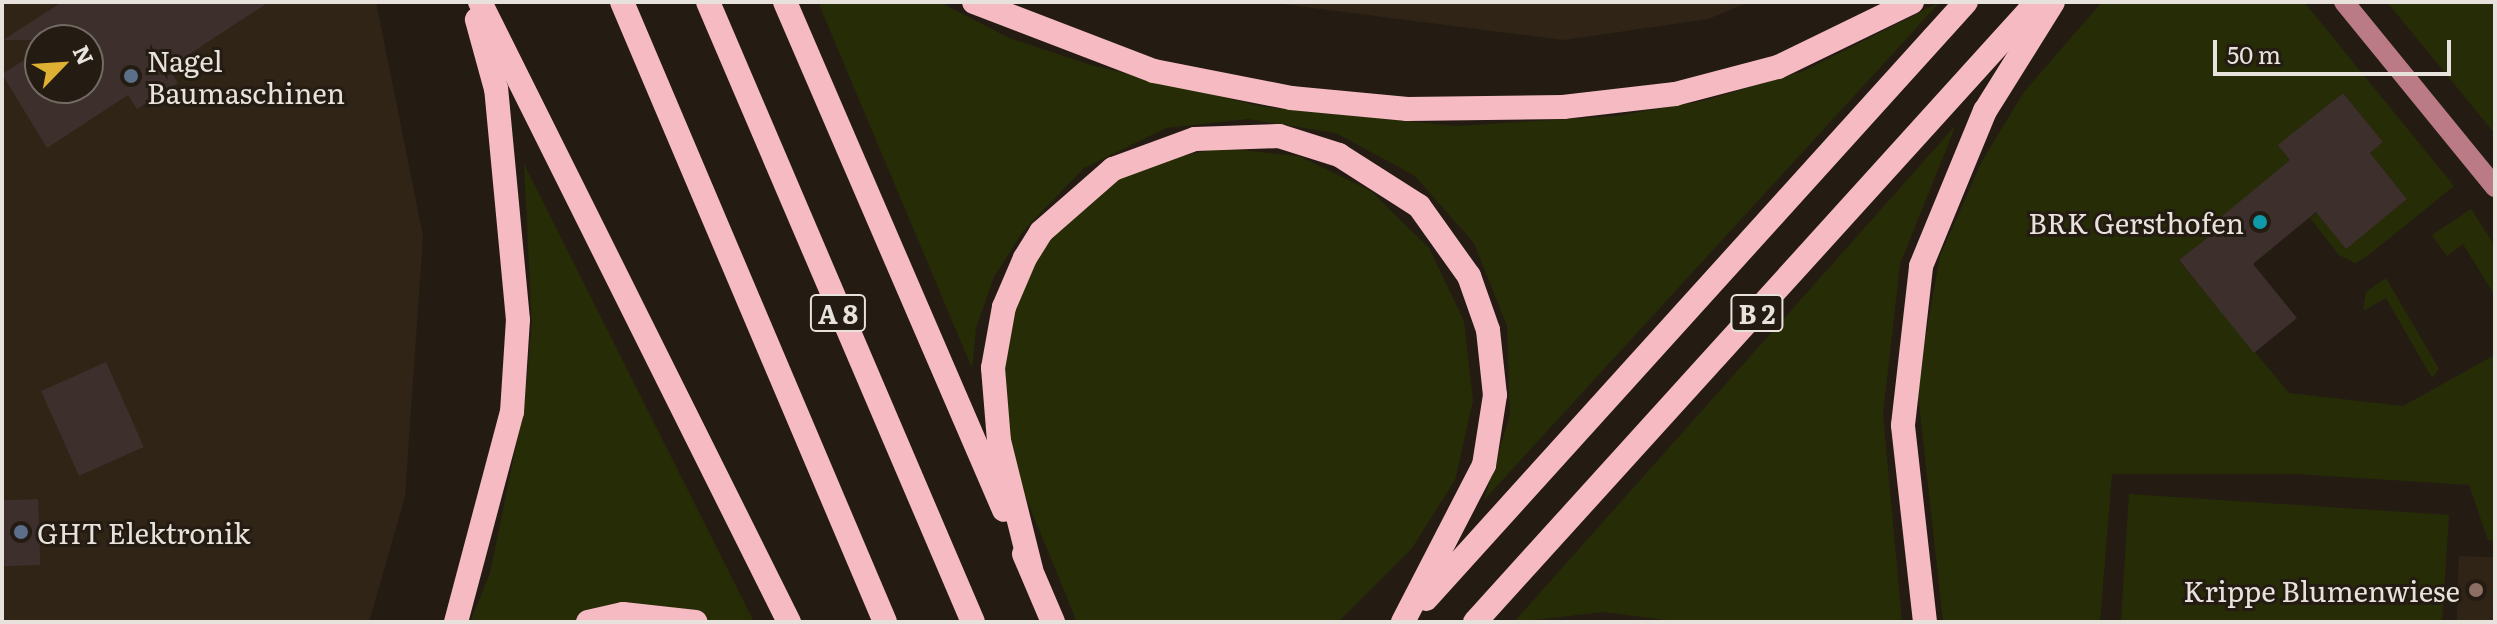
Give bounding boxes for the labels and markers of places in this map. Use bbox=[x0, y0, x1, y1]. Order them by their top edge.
place label: Nagel Baumaschinen bbox=[147, 43, 345, 109]
marker: Nagel Baumaschinen bbox=[122, 67, 140, 85]
place label: BRK Gersthofen bbox=[2028, 205, 2244, 239]
marker: BRK Gersthofen bbox=[2251, 213, 2269, 231]
place label: GHT Elektronik bbox=[37, 515, 250, 549]
marker: GHT Elektronik bbox=[12, 523, 30, 541]
place label: Krippe Blumenwiese bbox=[2183, 573, 2460, 607]
marker: Krippe Blumenwiese bbox=[2467, 581, 2485, 599]

